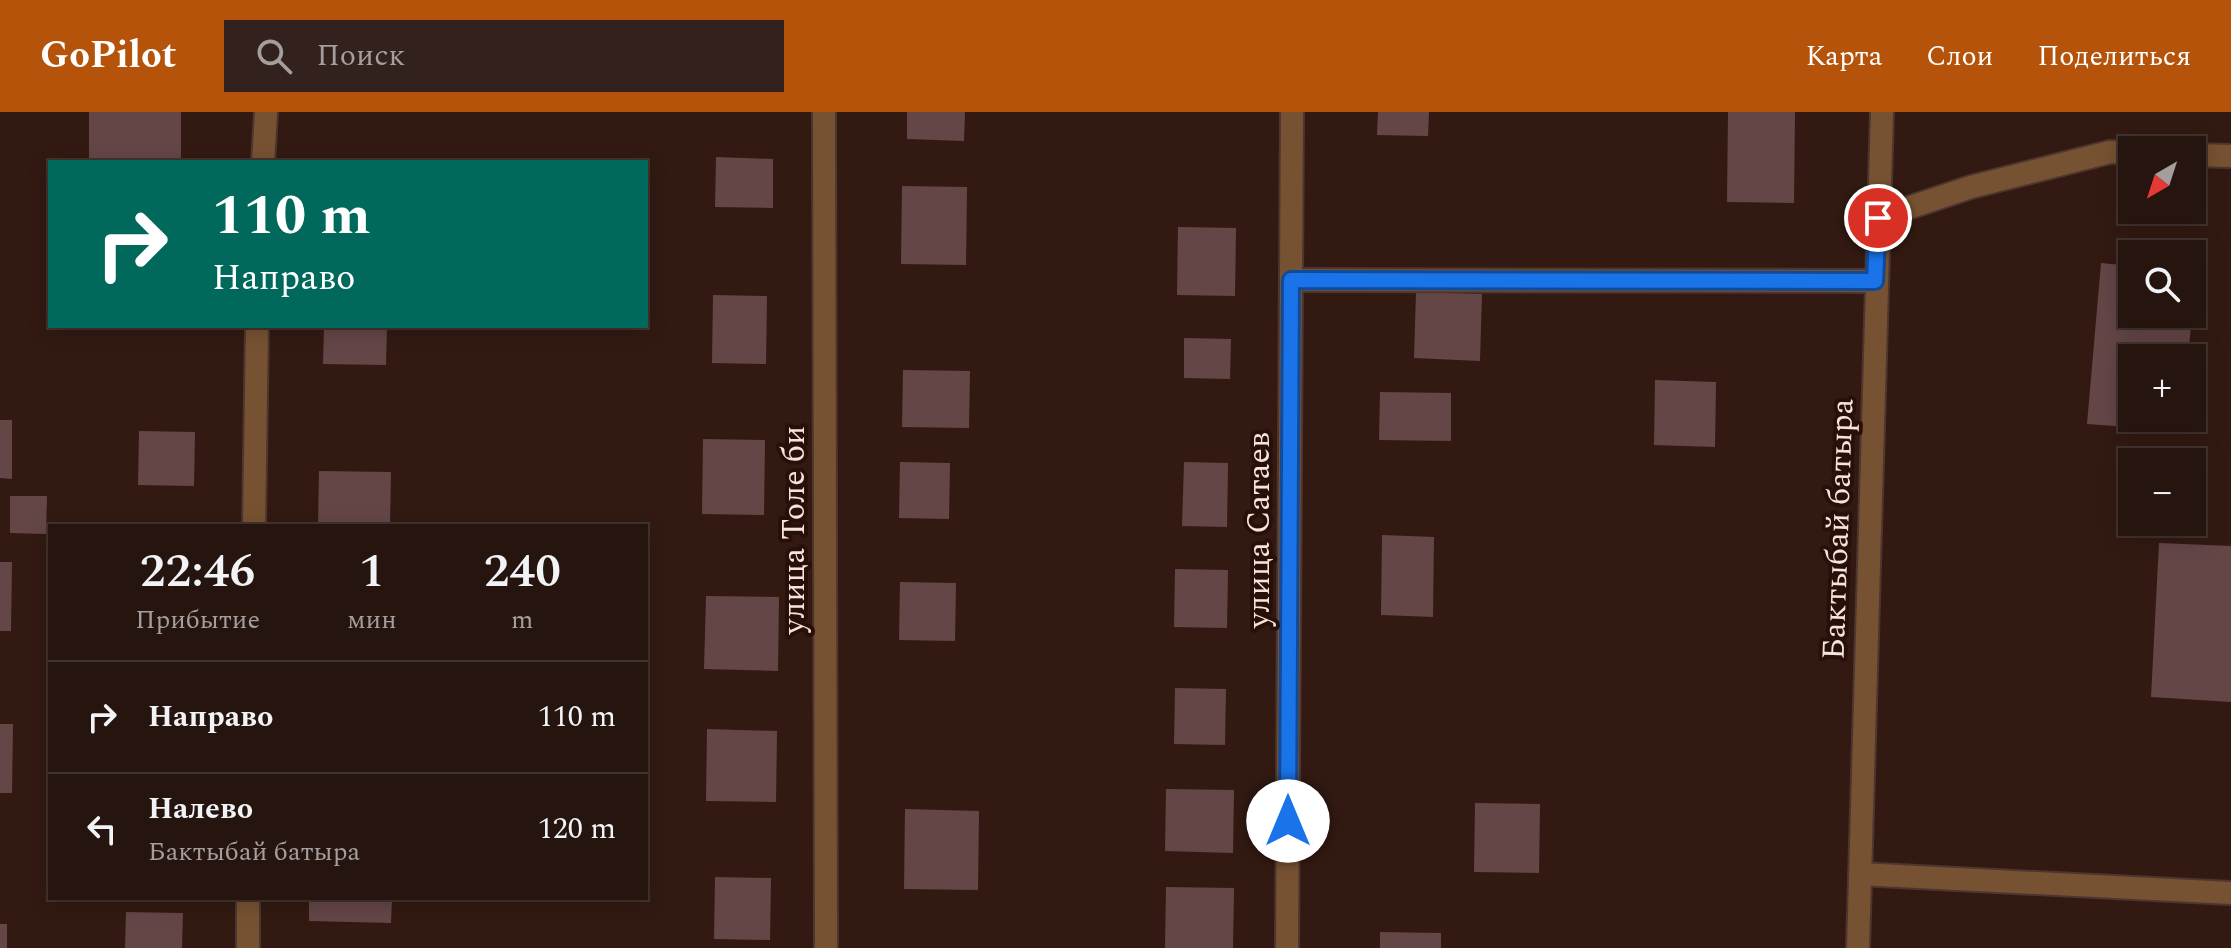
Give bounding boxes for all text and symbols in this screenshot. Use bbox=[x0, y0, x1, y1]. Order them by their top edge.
search box bbox=[224, 20, 784, 92]
text: GoPilot bbox=[40, 27, 176, 85]
text: Поиск bbox=[316, 33, 405, 79]
icon: search bbox=[252, 34, 296, 78]
text: Карта bbox=[1806, 35, 1882, 78]
text: Слои bbox=[1926, 35, 1993, 78]
text: Поделиться bbox=[2037, 35, 2191, 78]
north arrow bbox=[2118, 136, 2206, 224]
map controls bbox=[2118, 136, 2206, 536]
text: 110 m bbox=[212, 174, 371, 259]
pin bbox=[1844, 184, 1912, 252]
icon: right bbox=[80, 192, 184, 296]
icon: arrive bbox=[1856, 196, 1900, 240]
button: search bbox=[2118, 240, 2206, 328]
text: Направо bbox=[212, 251, 355, 306]
button: + bbox=[2118, 344, 2206, 432]
street label: Бактыбай батыра bbox=[1809, 397, 1868, 660]
street label: улица Толе би bbox=[770, 426, 819, 635]
street label: улица Сатаев bbox=[1235, 432, 1284, 629]
button: − bbox=[2118, 448, 2206, 536]
text: 22:46 bbox=[140, 535, 255, 608]
text: 1 bbox=[359, 535, 385, 608]
text: 240 bbox=[484, 535, 561, 608]
text: Прибытие bbox=[135, 600, 260, 640]
text: мин bbox=[347, 600, 397, 640]
text: m bbox=[511, 600, 533, 640]
text: Направо bbox=[148, 694, 273, 740]
text: 110 m bbox=[538, 694, 616, 740]
icon: right bbox=[80, 695, 124, 739]
position arrow bbox=[1246, 779, 1330, 863]
text: Налево bbox=[148, 786, 253, 832]
text: 120 m bbox=[538, 806, 616, 852]
icon: left bbox=[80, 807, 124, 851]
text: Бактыбай батыра bbox=[148, 832, 360, 872]

